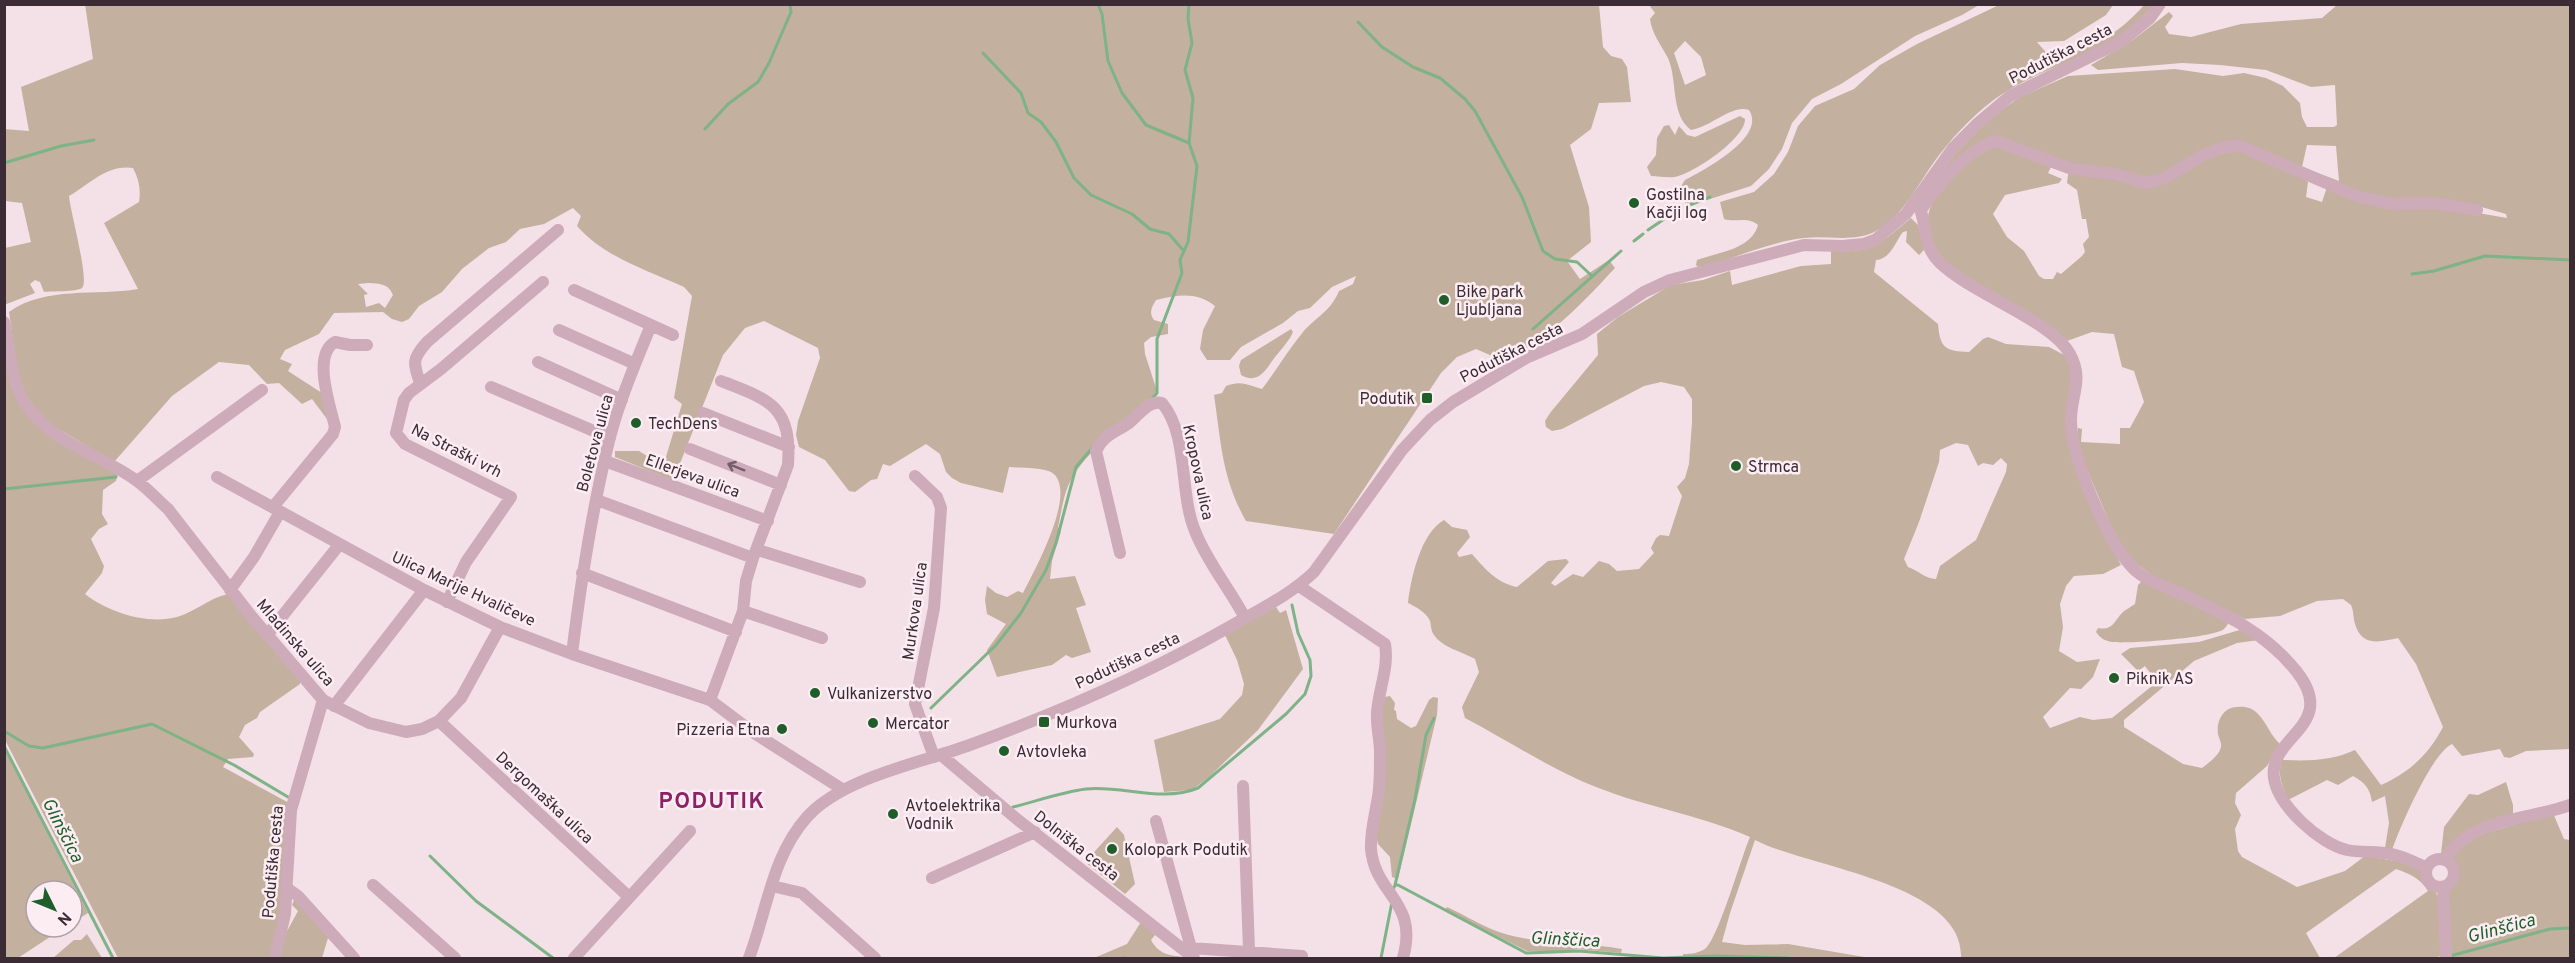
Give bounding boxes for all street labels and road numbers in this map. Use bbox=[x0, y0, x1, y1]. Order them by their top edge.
street label: Podutiška cesta bbox=[2006, 20, 2116, 89]
street label: Podutiška cesta bbox=[1457, 319, 1567, 388]
street label: Boletova ulica bbox=[573, 392, 619, 495]
street label: Na Straški vrh bbox=[407, 420, 505, 483]
street label: Kropova ulica bbox=[1177, 423, 1217, 522]
street label: Ellerjeva ulica bbox=[642, 451, 742, 503]
street label: Ulica Marije Hvaličeve bbox=[388, 548, 538, 632]
street label: Murkova ulica bbox=[899, 561, 933, 661]
street label: Mladinska ulica bbox=[251, 596, 338, 691]
street label: Podutiška cesta bbox=[1072, 629, 1183, 695]
street label: Dergomaška ulica bbox=[491, 748, 597, 849]
street label: Podutiška cesta bbox=[259, 805, 289, 919]
street label: Dolniška cesta bbox=[1029, 807, 1122, 886]

